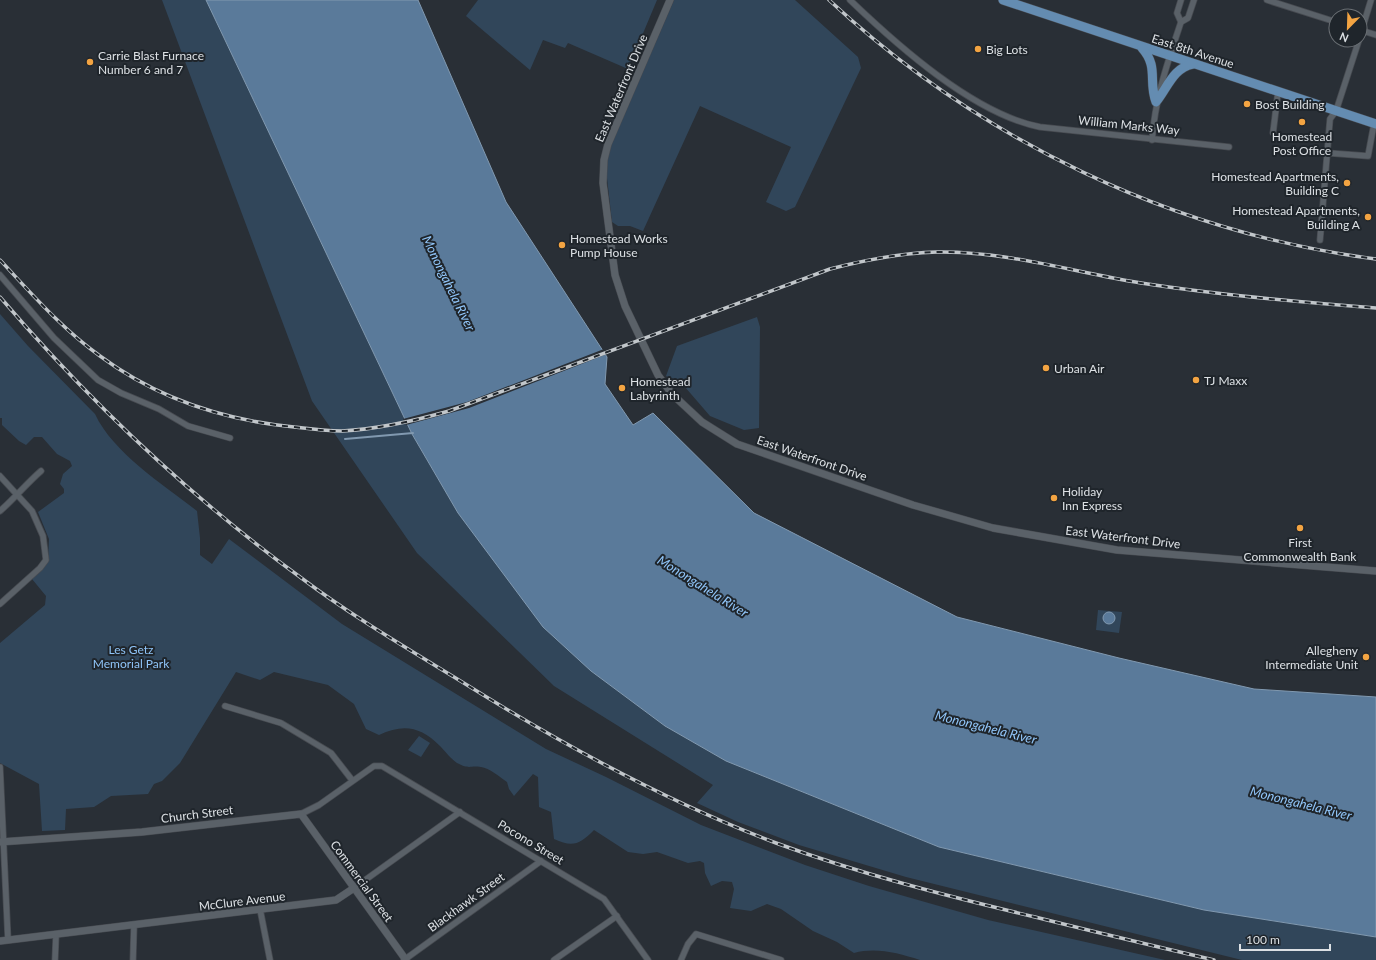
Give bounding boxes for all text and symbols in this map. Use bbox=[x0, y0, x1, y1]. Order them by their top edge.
north arrow bbox=[1328, 8, 1368, 48]
text: N bbox=[1337, 30, 1350, 45]
street label: East 8th Avenue bbox=[1150, 31, 1236, 71]
street label: East Waterfront Drive bbox=[592, 32, 650, 144]
place label: Big Lots bbox=[986, 42, 1028, 57]
marker: Big Lots bbox=[973, 44, 983, 54]
place label: Carrie Blast Furnace Number 6 and 7 bbox=[98, 48, 204, 77]
marker: Carrie Blast Furnace Number 6 and 7 bbox=[85, 57, 95, 67]
place label: Bost Building bbox=[1255, 97, 1325, 112]
marker: Bost Building bbox=[1242, 99, 1252, 109]
street label: William Marks Way bbox=[1078, 112, 1181, 138]
marker: Homestead Post Office bbox=[1297, 117, 1307, 127]
place label: Homestead Post Office bbox=[1272, 129, 1332, 158]
place label: Homestead Apartments, Building C bbox=[1211, 169, 1339, 198]
marker: Homestead Apartments, Building C bbox=[1342, 178, 1352, 188]
place label: Homestead Apartments, Building A bbox=[1232, 203, 1361, 232]
marker: Homestead Apartments, Building A bbox=[1363, 212, 1373, 222]
place label: Homestead Works Pump House bbox=[570, 231, 668, 260]
water label: Monongahela River bbox=[419, 233, 479, 334]
marker: Homestead Works Pump House bbox=[557, 240, 567, 250]
place label: Urban Air bbox=[1054, 361, 1105, 376]
marker: Urban Air bbox=[1041, 363, 1051, 373]
place label: TJ Maxx bbox=[1204, 373, 1247, 388]
place label: Homestead Labyrinth bbox=[630, 374, 690, 403]
marker: TJ Maxx bbox=[1191, 375, 1201, 385]
marker: Homestead Labyrinth bbox=[617, 383, 627, 393]
street label: East Waterfront Drive bbox=[755, 432, 869, 484]
place label: Holiday Inn Express bbox=[1062, 484, 1122, 513]
marker: Holiday Inn Express bbox=[1049, 493, 1059, 503]
street label: East Waterfront Drive bbox=[1065, 523, 1181, 551]
marker: First Commonwealth Bank bbox=[1295, 523, 1305, 533]
place label: First Commonwealth Bank bbox=[1244, 535, 1357, 564]
water label: Monongahela River bbox=[655, 552, 752, 621]
park label: Les Getz Memorial Park bbox=[93, 642, 170, 671]
place label: Allegheny Intermediate Unit bbox=[1265, 643, 1359, 672]
marker: Allegheny Intermediate Unit bbox=[1361, 652, 1371, 662]
water label: Monongahela River bbox=[934, 707, 1039, 747]
water label: Monongahela River bbox=[1249, 783, 1354, 823]
street label: Church Street bbox=[160, 802, 235, 826]
street label: Pocono Street bbox=[495, 816, 567, 868]
street label: Commercial Street bbox=[327, 837, 397, 925]
street label: Blackhawk Street bbox=[425, 869, 508, 935]
street label: McClure Avenue bbox=[198, 888, 286, 914]
scale bar bbox=[1240, 926, 1330, 952]
text: 100 m bbox=[1246, 932, 1280, 947]

